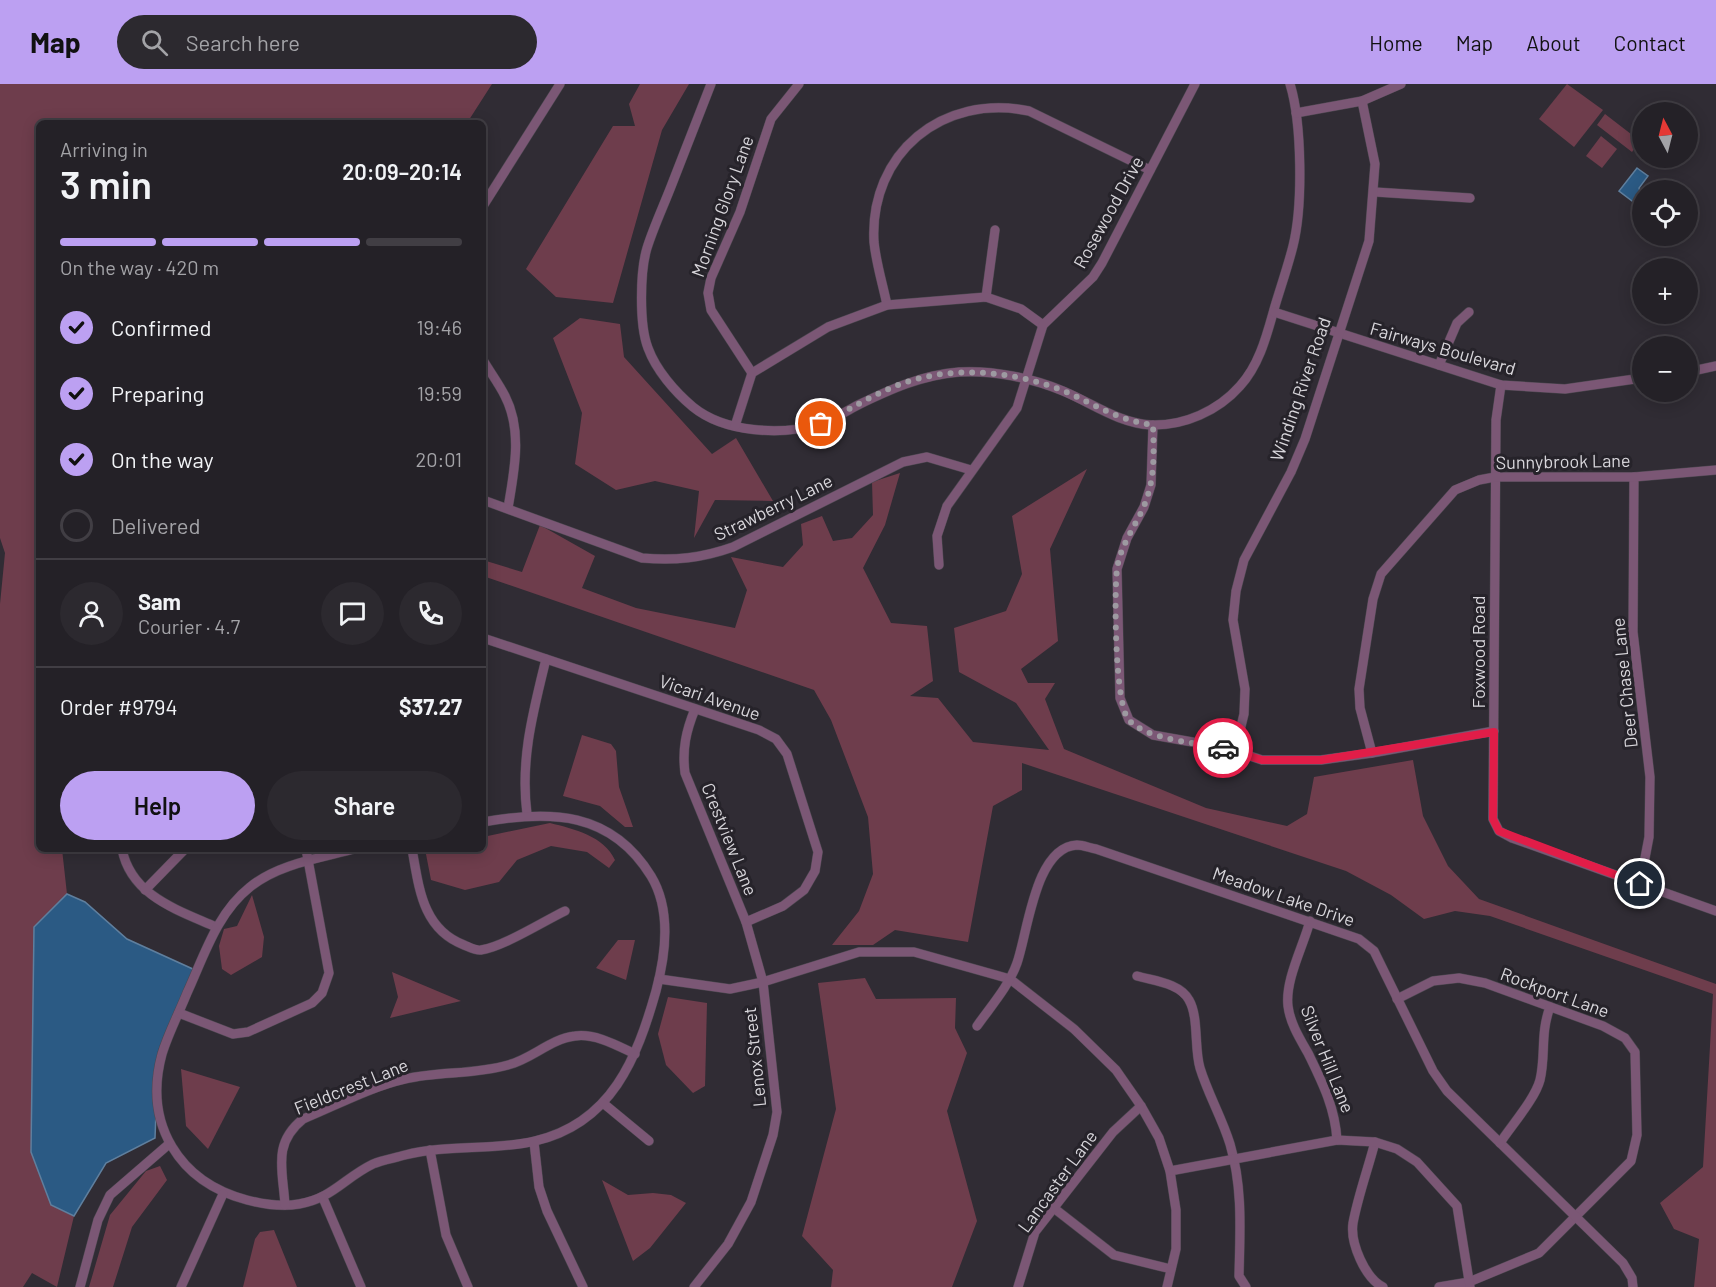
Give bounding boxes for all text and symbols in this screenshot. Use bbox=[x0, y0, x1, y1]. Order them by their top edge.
search box bbox=[117, 15, 537, 69]
text: Map bbox=[30, 25, 81, 59]
icon: search bbox=[138, 26, 171, 59]
text: Search here bbox=[186, 29, 300, 55]
text: Home bbox=[1369, 30, 1423, 55]
text: Map bbox=[1456, 30, 1493, 55]
text: About bbox=[1526, 30, 1581, 55]
text: Contact bbox=[1614, 30, 1686, 55]
north arrow bbox=[1632, 102, 1698, 168]
map controls bbox=[1632, 102, 1698, 402]
street label: Morning Glory Lane bbox=[686, 132, 758, 280]
text: Arriving in bbox=[60, 137, 148, 161]
street label: Rosewood Drive bbox=[1068, 152, 1148, 272]
text: 20:09–20:14 bbox=[342, 158, 462, 184]
text: 3 min bbox=[60, 160, 152, 207]
button: locate bbox=[1632, 180, 1698, 246]
text: On the way · 420 m bbox=[60, 255, 219, 279]
button: + bbox=[1632, 258, 1698, 324]
icon: check bbox=[60, 311, 93, 344]
text: Confirmed bbox=[111, 314, 211, 340]
street label: Winding River Road bbox=[1265, 314, 1335, 464]
text: 19:46 bbox=[416, 315, 462, 339]
street label: Fairways Boulevard bbox=[1368, 317, 1518, 379]
button: − bbox=[1632, 336, 1698, 402]
icon: check bbox=[60, 377, 93, 410]
text: Preparing bbox=[111, 380, 204, 406]
text: 19:59 bbox=[417, 381, 462, 405]
pin bbox=[795, 398, 846, 449]
icon: bag bbox=[804, 407, 837, 440]
icon: check bbox=[60, 443, 93, 476]
text: On the way bbox=[111, 446, 214, 472]
text: 20:01 bbox=[415, 447, 462, 471]
street label: Sunnybrook Lane bbox=[1495, 449, 1631, 473]
street label: Strawberry Lane bbox=[710, 469, 836, 545]
text: Delivered bbox=[111, 512, 200, 538]
button: person bbox=[60, 582, 123, 645]
button: chat bbox=[321, 582, 384, 645]
button: phone bbox=[399, 582, 462, 645]
text: Sam bbox=[138, 588, 181, 614]
street label: Foxwood Road bbox=[1467, 595, 1489, 709]
text: Courier · 4.7 bbox=[138, 614, 240, 638]
street label: Deer Chase Lane bbox=[1606, 617, 1642, 749]
street label: Vicari Avenue bbox=[656, 669, 764, 725]
text: Order #9794 bbox=[60, 693, 178, 719]
text: $37.27 bbox=[399, 693, 462, 719]
courier bbox=[1193, 718, 1253, 778]
icon: car bbox=[1207, 732, 1240, 765]
button: Help bbox=[60, 771, 255, 840]
button: Share bbox=[267, 771, 462, 840]
street label: Crestview Lane bbox=[697, 779, 763, 899]
pin bbox=[1614, 858, 1665, 909]
street label: Meadow Lake Drive bbox=[1210, 861, 1358, 931]
icon: home bbox=[1623, 867, 1656, 900]
street label: Rockport Lane bbox=[1498, 962, 1612, 1022]
street label: Silver Hill Lane bbox=[1296, 1002, 1360, 1116]
street label: Lenox Street bbox=[738, 1006, 770, 1108]
street label: Fieldcrest Lane bbox=[291, 1053, 411, 1119]
street label: Lancaster Lane bbox=[1013, 1126, 1101, 1236]

